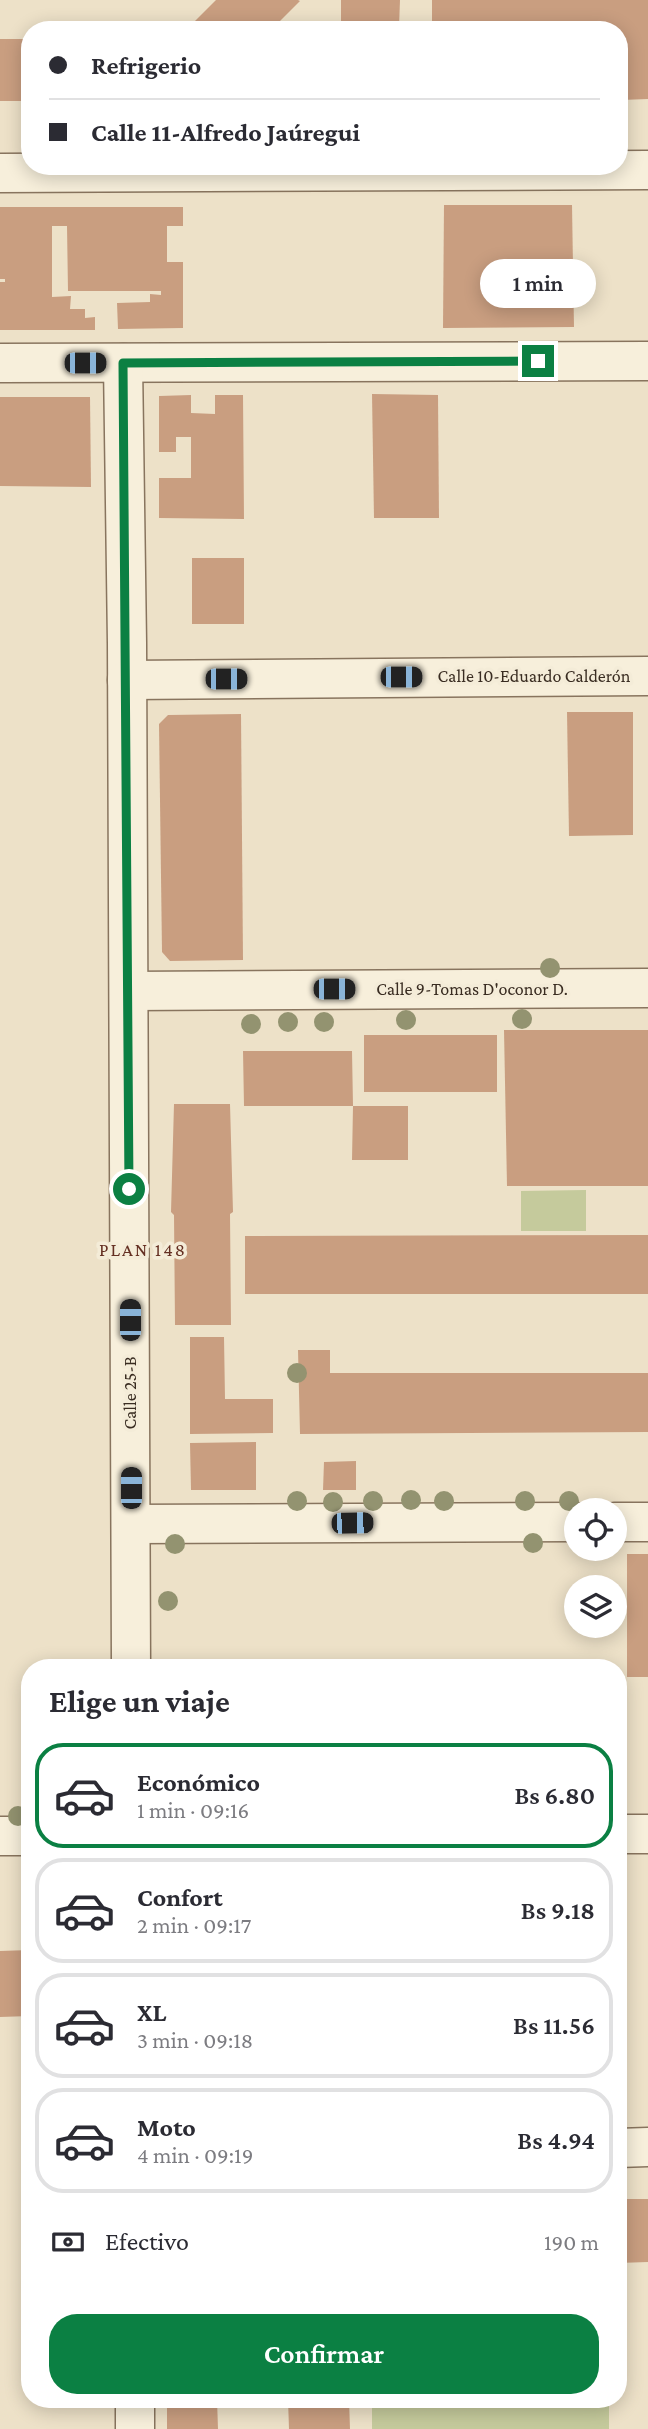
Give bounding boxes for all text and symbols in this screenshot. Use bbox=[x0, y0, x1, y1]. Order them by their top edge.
text: Refrigerio bbox=[91, 51, 201, 80]
text: Calle 11-Alfredo Jaúregui bbox=[91, 118, 360, 147]
callout: 1 min bbox=[480, 260, 596, 308]
text: 1 min bbox=[512, 270, 564, 296]
route end bbox=[522, 345, 554, 377]
car bbox=[65, 353, 107, 374]
street label: Calle 10-Eduardo Calderón bbox=[438, 666, 631, 686]
car bbox=[381, 667, 423, 688]
car bbox=[206, 669, 248, 690]
car bbox=[314, 979, 356, 1000]
street label: Calle 9-Tomas D'oconor D. bbox=[376, 979, 568, 999]
route start bbox=[113, 1173, 145, 1205]
district label: PLAN 148 bbox=[99, 1239, 187, 1260]
car bbox=[120, 1299, 141, 1341]
street label: Calle 25-B bbox=[120, 1356, 140, 1430]
car bbox=[121, 1467, 142, 1509]
map controls bbox=[564, 1498, 627, 1638]
button: locate bbox=[564, 1498, 627, 1561]
car bbox=[331, 1512, 374, 1534]
button: layers bbox=[564, 1575, 627, 1638]
text: Elige un viaje bbox=[49, 1683, 230, 1719]
icon: car bbox=[53, 1764, 116, 1827]
text: Económico bbox=[137, 1768, 260, 1797]
text: Bs 6.80 bbox=[514, 1781, 595, 1810]
text: 1 min · 09:16 bbox=[137, 1797, 249, 1823]
icon: car bbox=[53, 1879, 116, 1942]
text: Confort bbox=[137, 1883, 223, 1912]
text: Bs 9.18 bbox=[521, 1896, 595, 1925]
text: 2 min · 09:17 bbox=[137, 1912, 251, 1938]
icon: car bbox=[53, 1994, 116, 2057]
text: XL bbox=[137, 1998, 166, 2027]
text: Bs 11.56 bbox=[513, 2011, 595, 2040]
text: 3 min · 09:18 bbox=[137, 2027, 253, 2053]
icon: car bbox=[53, 2109, 116, 2172]
text: Moto bbox=[137, 2113, 196, 2142]
text: Bs 4.94 bbox=[517, 2126, 595, 2155]
text: 4 min · 09:19 bbox=[137, 2142, 253, 2168]
icon: cash bbox=[49, 2223, 87, 2261]
text: Efectivo bbox=[105, 2227, 189, 2256]
text: 190 m bbox=[544, 2229, 599, 2255]
button: Confirmar bbox=[49, 2314, 599, 2394]

